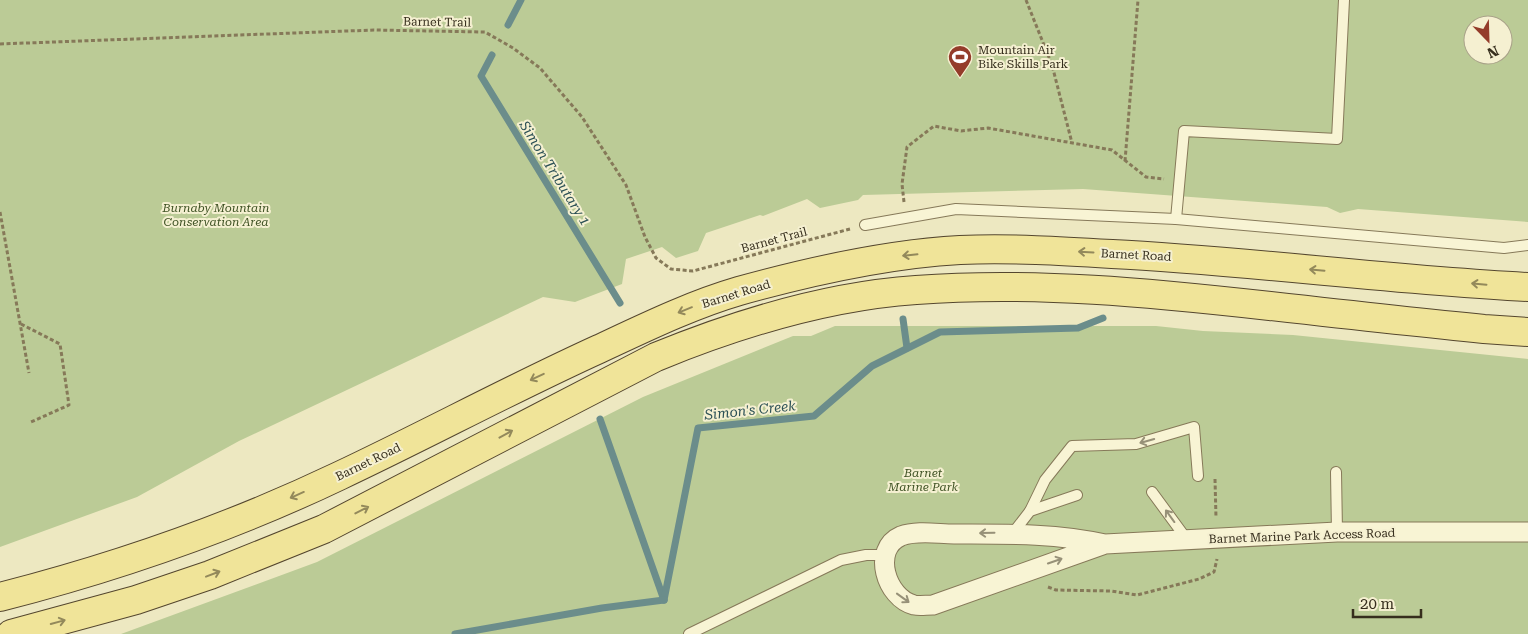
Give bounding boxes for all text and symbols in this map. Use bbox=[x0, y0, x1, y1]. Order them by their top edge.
street label: Barnet Trail bbox=[403, 14, 471, 30]
north arrow bbox=[1463, 15, 1513, 65]
text: N bbox=[1485, 42, 1501, 62]
place label: Mountain Air Bike Skills Park bbox=[978, 43, 1069, 71]
sports icon: Mountain Air Bike Skills Park bbox=[947, 44, 973, 78]
water label: Simon Tributary 1 bbox=[516, 117, 594, 228]
park label: Burnaby Mountain Conservation Area bbox=[162, 201, 269, 229]
street label: Barnet Trail bbox=[739, 224, 809, 256]
street label: Barnet Road bbox=[1100, 246, 1172, 264]
one-way arrow bbox=[1078, 248, 1094, 257]
one-way arrow bbox=[903, 250, 919, 260]
one-way arrow bbox=[1310, 265, 1326, 275]
street label: Barnet Road bbox=[700, 277, 772, 311]
one-way arrow bbox=[1472, 279, 1488, 289]
one-way arrow bbox=[678, 306, 693, 316]
one-way arrow bbox=[530, 373, 545, 383]
water label: Simon's Creek bbox=[703, 397, 797, 423]
one-way arrow bbox=[498, 429, 513, 438]
one-way arrow bbox=[1139, 436, 1155, 446]
street label: Barnet Road bbox=[333, 440, 403, 484]
park label: Barnet Marine Park bbox=[887, 466, 958, 494]
one-way arrow bbox=[290, 490, 305, 500]
one-way arrow bbox=[355, 505, 370, 515]
one-way arrow bbox=[1165, 509, 1175, 523]
street label: Barnet Marine Park Access Road bbox=[1208, 526, 1396, 546]
one-way arrow bbox=[980, 528, 996, 538]
one-way arrow bbox=[1047, 556, 1063, 565]
one-way arrow bbox=[205, 569, 220, 578]
scale bar bbox=[1353, 586, 1420, 618]
one-way arrow bbox=[896, 593, 910, 603]
text: 20 m bbox=[1360, 595, 1395, 613]
one-way arrow bbox=[50, 617, 66, 627]

